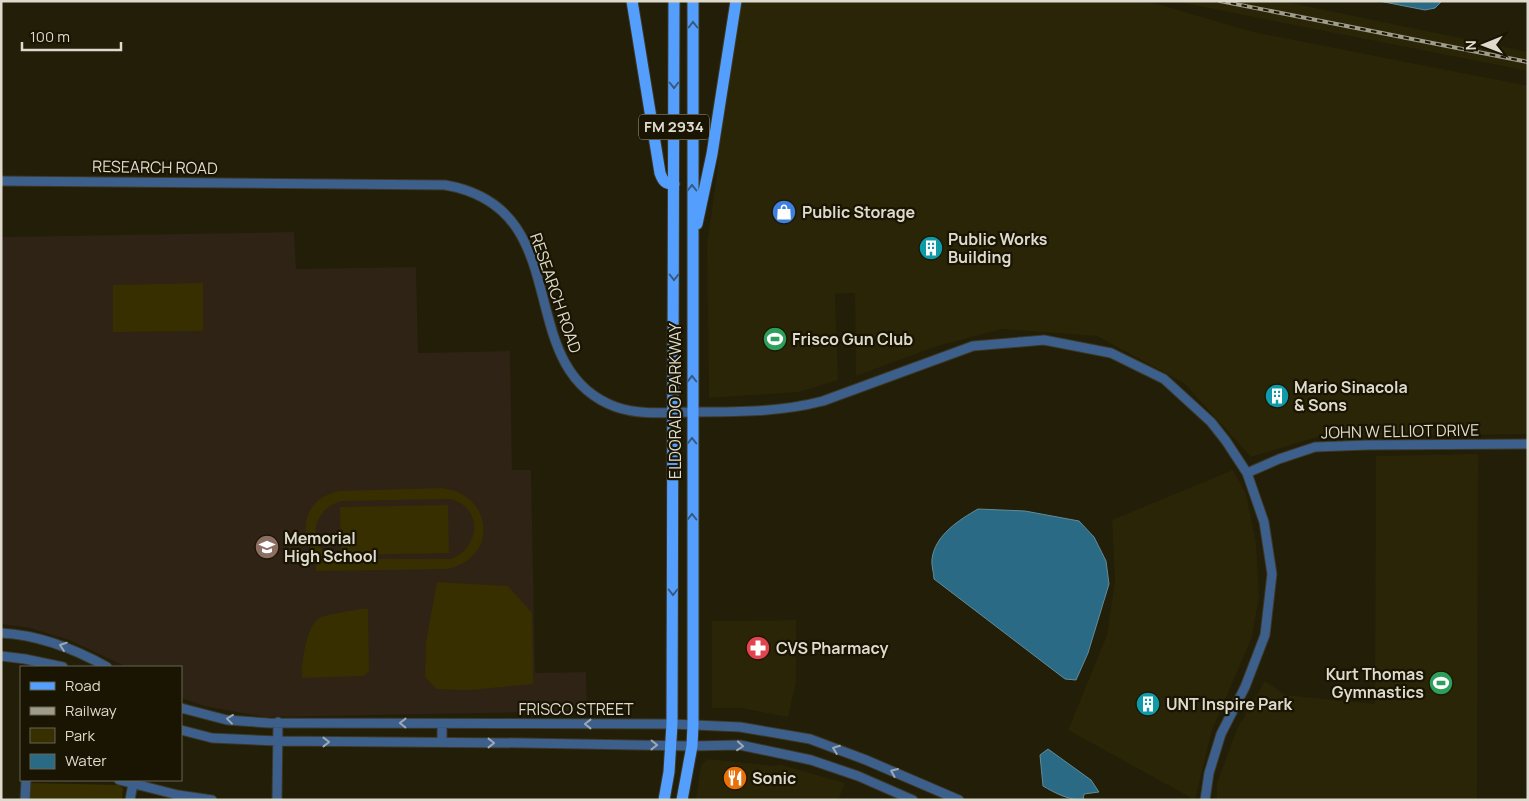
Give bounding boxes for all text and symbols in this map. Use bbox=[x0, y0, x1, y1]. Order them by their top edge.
scale bar bbox=[22, 20, 121, 52]
north arrow bbox=[1459, 20, 1509, 70]
one-way arrow bbox=[688, 21, 698, 28]
text: 100 m bbox=[30, 26, 70, 47]
text: N bbox=[1461, 40, 1480, 50]
one-way arrow bbox=[669, 82, 679, 89]
road number: FM 2934 bbox=[639, 114, 709, 140]
street label: RESEARCH ROAD bbox=[92, 155, 218, 179]
one-way arrow bbox=[687, 183, 697, 191]
shop icon: Public Storage bbox=[771, 199, 797, 225]
place label: Public Storage bbox=[802, 201, 916, 223]
place label: Public Works Building bbox=[948, 228, 1048, 268]
street label: RESEARCH ROAD bbox=[525, 230, 587, 356]
building icon: Public Works Building bbox=[918, 235, 944, 261]
one-way arrow bbox=[669, 274, 679, 282]
street label: ELDORADO PARKWAY bbox=[664, 323, 686, 479]
sports icon: Frisco Gun Club bbox=[762, 326, 788, 352]
place label: Frisco Gun Club bbox=[792, 328, 913, 350]
one-way arrow bbox=[687, 375, 697, 383]
place label: Mario Sinacola & Sons bbox=[1294, 376, 1408, 416]
building icon: Mario Sinacola & Sons bbox=[1264, 383, 1290, 409]
street label: JOHN W ELLIOT DRIVE bbox=[1321, 419, 1479, 443]
one-way arrow bbox=[687, 436, 697, 444]
one-way arrow bbox=[687, 513, 697, 520]
place label: Memorial High School bbox=[284, 527, 377, 567]
school or university icon: Memorial High School bbox=[254, 534, 280, 560]
one-way arrow bbox=[667, 589, 678, 597]
pharmacy icon: CVS Pharmacy bbox=[745, 635, 771, 661]
place label: CVS Pharmacy bbox=[776, 637, 888, 659]
one-way arrow bbox=[60, 642, 68, 652]
place label: Kurt Thomas Gymnastics bbox=[1326, 663, 1424, 703]
legend bbox=[20, 666, 182, 781]
sports icon: Kurt Thomas Gymnastics bbox=[1428, 670, 1454, 696]
text: Road bbox=[65, 675, 101, 696]
building icon: UNT Inspire Park bbox=[1135, 691, 1161, 717]
place label: UNT Inspire Park bbox=[1166, 693, 1293, 715]
street label: FRISCO STREET bbox=[518, 698, 634, 720]
text: Railway bbox=[65, 700, 117, 721]
one-way arrow bbox=[225, 715, 234, 725]
one-way arrow bbox=[399, 718, 407, 728]
one-way arrow bbox=[584, 719, 592, 729]
text: Park bbox=[65, 725, 95, 746]
one-way arrow bbox=[323, 736, 331, 747]
one-way arrow bbox=[488, 738, 495, 748]
one-way arrow bbox=[650, 740, 658, 751]
one-way arrow bbox=[737, 740, 745, 751]
one-way arrow bbox=[832, 745, 841, 755]
text: Water bbox=[65, 750, 107, 771]
restaurant icon: Sonic bbox=[722, 765, 748, 791]
place label: Sonic bbox=[752, 767, 796, 789]
one-way arrow bbox=[890, 768, 899, 779]

